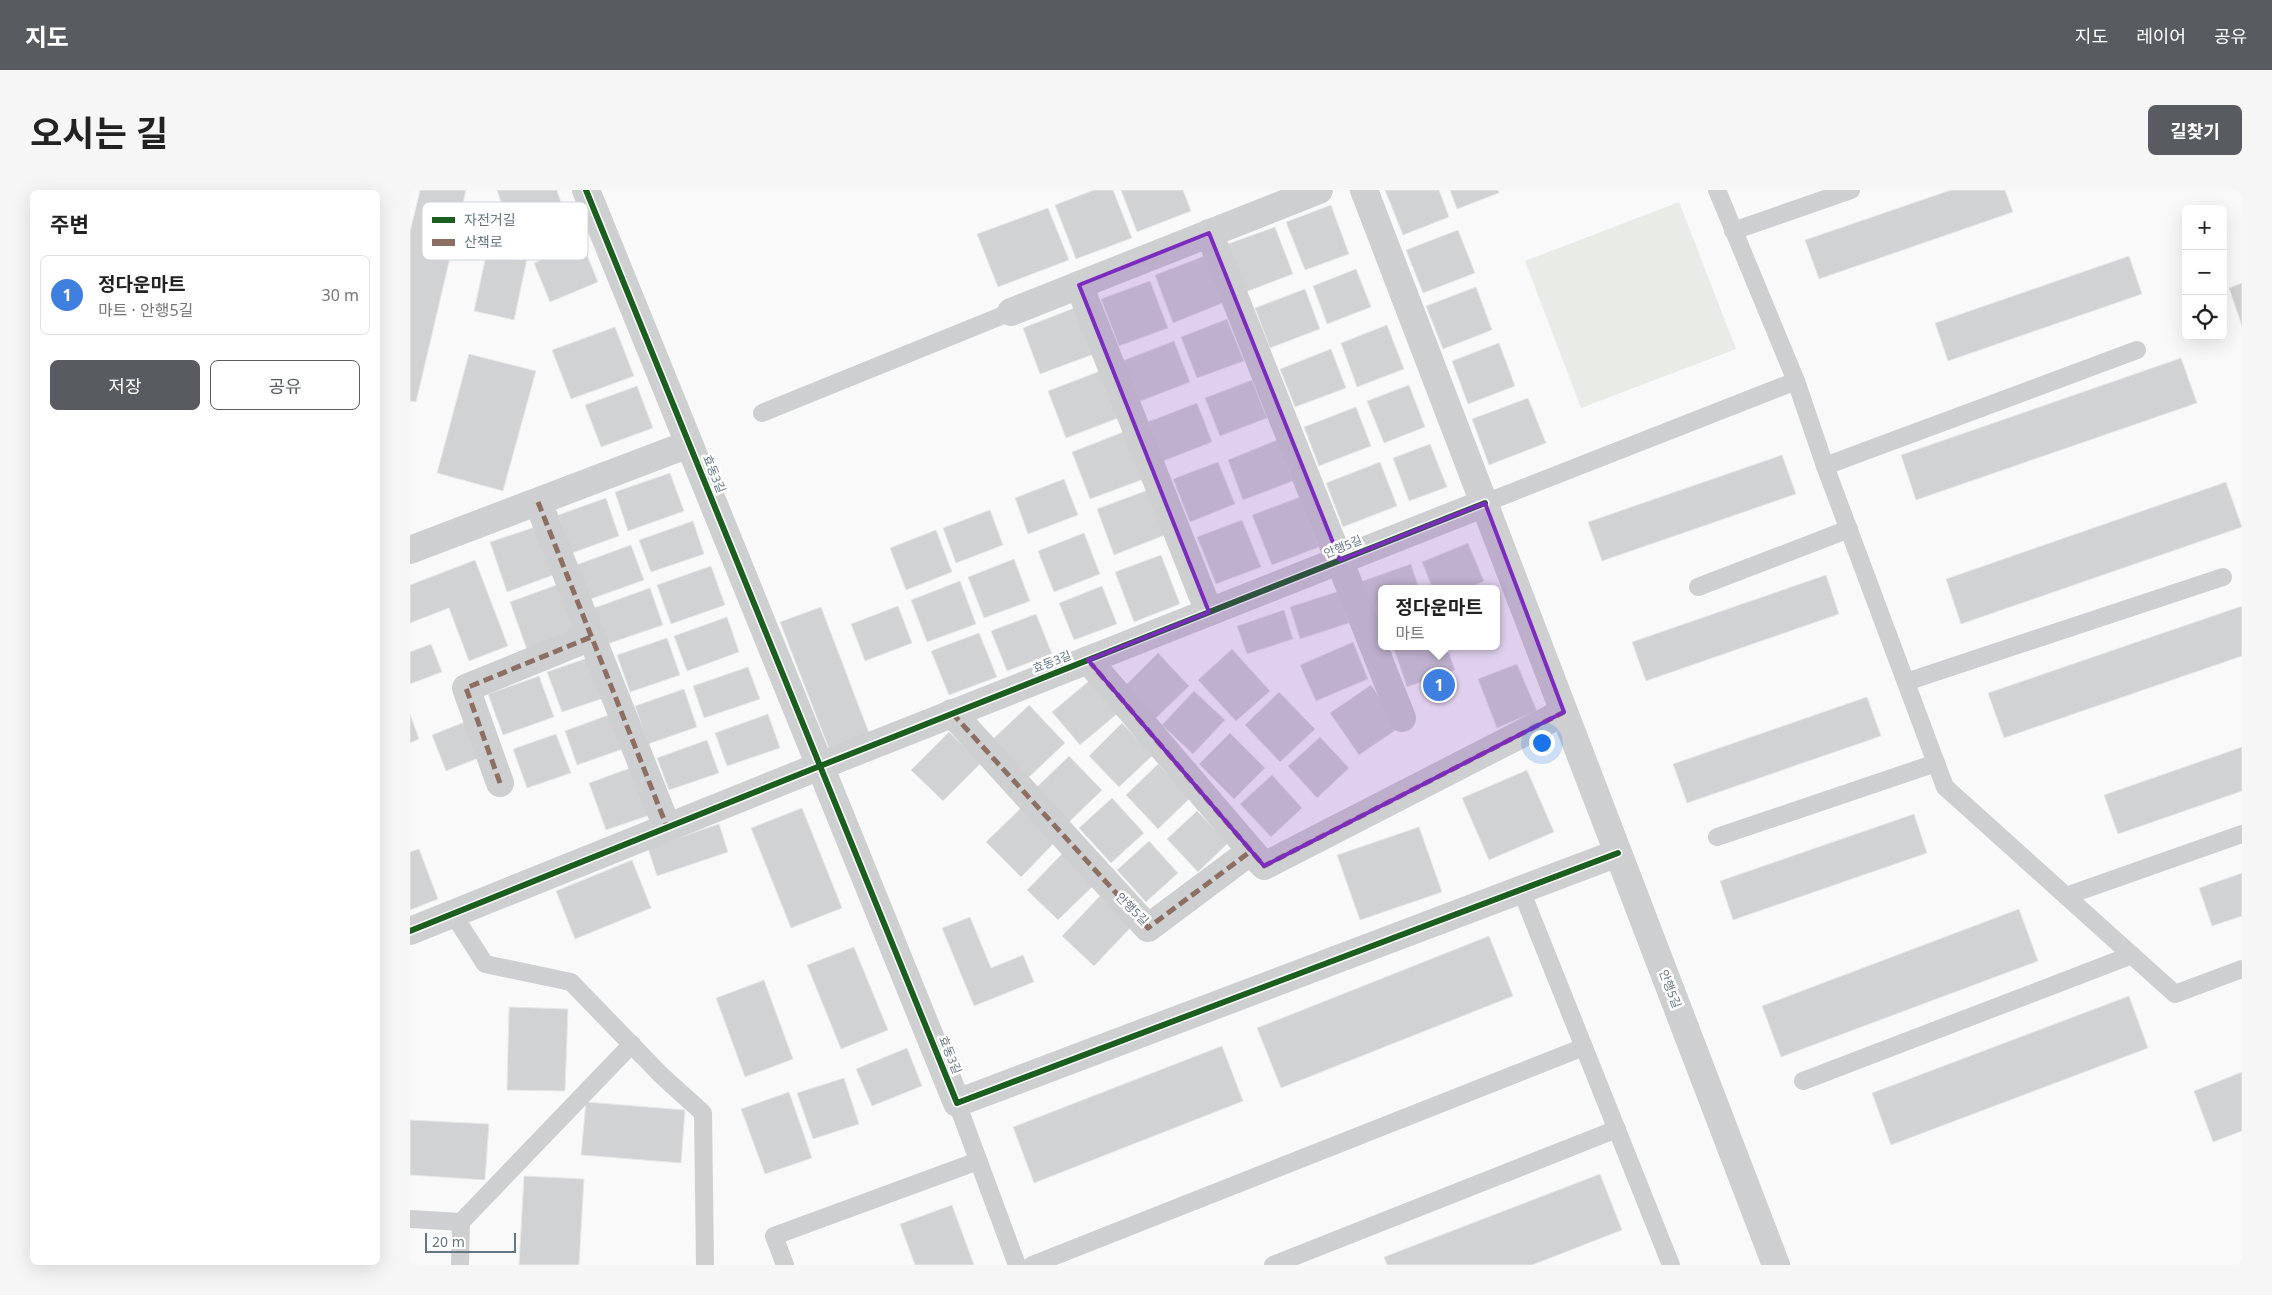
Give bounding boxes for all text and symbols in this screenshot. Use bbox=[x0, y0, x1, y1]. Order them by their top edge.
text: 지도 bbox=[25, 20, 69, 53]
text: 지도 bbox=[2075, 24, 2108, 48]
text: 레이어 bbox=[2136, 24, 2186, 48]
text: 공유 bbox=[2214, 24, 2247, 48]
button: 길찾기 bbox=[2148, 105, 2242, 155]
text: 오시는 길 bbox=[30, 109, 168, 156]
legend bbox=[422, 202, 588, 260]
map controls bbox=[2182, 205, 2227, 340]
button: + bbox=[2182, 205, 2227, 250]
text: 주변 bbox=[50, 210, 89, 238]
text: 자전거길 bbox=[464, 210, 516, 229]
text: 산책로 bbox=[464, 232, 503, 251]
button: − bbox=[2182, 250, 2227, 295]
text: 정다운마트 bbox=[98, 271, 185, 297]
text: 1 bbox=[62, 284, 72, 306]
text: 30 m bbox=[322, 284, 359, 306]
button: locate bbox=[2182, 295, 2227, 340]
text: 마트 · 안행5길 bbox=[98, 299, 193, 321]
button: 저장 bbox=[50, 360, 200, 410]
button: 공유 bbox=[210, 360, 360, 410]
street label: 효동3길 bbox=[699, 452, 730, 496]
street label: 안행5길 bbox=[1321, 531, 1365, 562]
popup bbox=[1378, 585, 1500, 650]
text: 정다운마트 bbox=[1395, 594, 1483, 620]
text: 마트 bbox=[1395, 622, 1425, 644]
street label: 효동3길 bbox=[1030, 646, 1074, 677]
pin: 1 bbox=[1423, 666, 1455, 704]
your location bbox=[1529, 730, 1555, 756]
street label: 안행5길 bbox=[1112, 888, 1153, 929]
street label: 안행5길 bbox=[1655, 967, 1686, 1011]
street label: 효동3길 bbox=[935, 1033, 966, 1077]
scale bar bbox=[425, 1230, 516, 1253]
text: 20 m bbox=[432, 1232, 465, 1251]

